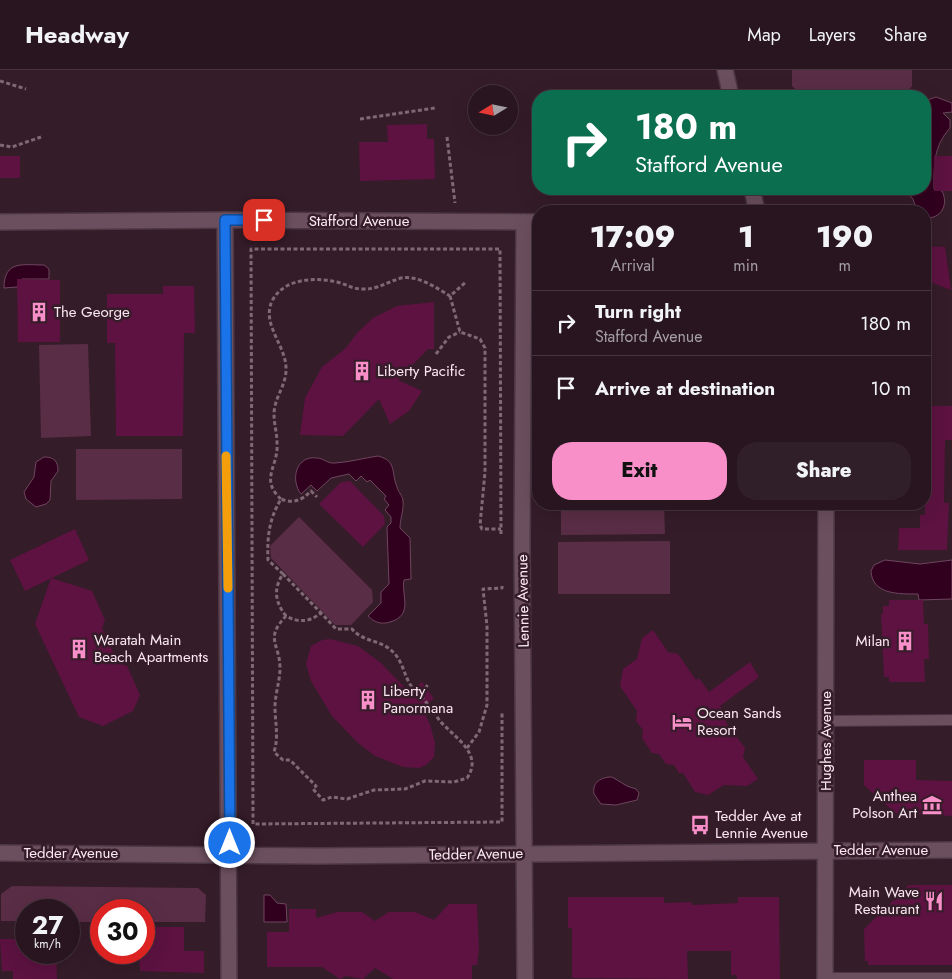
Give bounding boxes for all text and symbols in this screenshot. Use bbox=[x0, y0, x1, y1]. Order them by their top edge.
text: Headway bbox=[25, 17, 129, 52]
text: Map bbox=[747, 22, 781, 48]
text: Layers bbox=[809, 22, 856, 48]
text: Share bbox=[884, 22, 927, 48]
north arrow bbox=[468, 85, 518, 135]
map controls bbox=[468, 85, 518, 135]
text: 180 m bbox=[635, 102, 737, 152]
icon: right bbox=[552, 110, 617, 175]
text: Stafford Avenue bbox=[635, 148, 783, 180]
pin bbox=[243, 199, 285, 241]
icon: arrive bbox=[250, 206, 278, 234]
street label: Stafford Avenue bbox=[309, 210, 410, 232]
text: 17:09 bbox=[590, 215, 676, 258]
text: 1 bbox=[738, 215, 754, 258]
text: 190 bbox=[816, 215, 873, 258]
text: Arrival bbox=[611, 254, 655, 277]
text: min bbox=[733, 254, 758, 277]
text: m bbox=[838, 254, 851, 277]
text: Turn right bbox=[595, 298, 681, 325]
building icon: The George bbox=[28, 301, 50, 323]
place label: The George bbox=[54, 301, 130, 323]
icon: right bbox=[552, 309, 580, 337]
text: 180 m bbox=[860, 310, 911, 337]
text: Stafford Avenue bbox=[595, 325, 702, 348]
building icon: Liberty Pacific bbox=[351, 360, 373, 382]
place label: Liberty Pacific bbox=[377, 360, 465, 382]
icon: arrive bbox=[552, 374, 580, 402]
text: Arrive at destination bbox=[595, 375, 775, 402]
text: 10 m bbox=[871, 375, 911, 402]
button: Exit bbox=[552, 442, 727, 500]
button: Share bbox=[737, 442, 911, 500]
street label: Lennie Avenue bbox=[511, 554, 535, 648]
place label: Waratah Main Beach Apartments bbox=[94, 629, 208, 668]
place label: Milan bbox=[855, 630, 890, 652]
building icon: Milan bbox=[894, 630, 916, 652]
building icon: Waratah Main Beach Apartments bbox=[68, 638, 90, 660]
place label: Liberty Panormana bbox=[383, 680, 453, 719]
building icon: Liberty Panormana bbox=[357, 689, 379, 711]
street label: Hughes Avenue bbox=[815, 691, 837, 791]
place label: Ocean Sands Resort bbox=[697, 702, 781, 741]
hotel icon: Ocean Sands Resort bbox=[671, 711, 693, 733]
place label: Anthea Polson Art bbox=[852, 785, 917, 824]
museum icon: Anthea Polson Art bbox=[921, 794, 943, 816]
place label: Tedder Ave at Lennie Avenue bbox=[715, 805, 808, 844]
bus stop icon: Tedder Ave at Lennie Avenue bbox=[689, 814, 711, 836]
position arrow bbox=[203, 816, 255, 868]
street label: Tedder Avenue bbox=[834, 839, 928, 861]
street label: Tedder Avenue bbox=[24, 842, 118, 864]
street label: Tedder Avenue bbox=[429, 842, 524, 866]
place label: Main Wave Restaurant bbox=[849, 881, 919, 920]
restaurant icon: Main Wave Restaurant bbox=[923, 890, 945, 912]
speed limit sign: 30 bbox=[90, 899, 155, 964]
text: 27 bbox=[32, 907, 63, 943]
text: km/h bbox=[34, 935, 61, 953]

